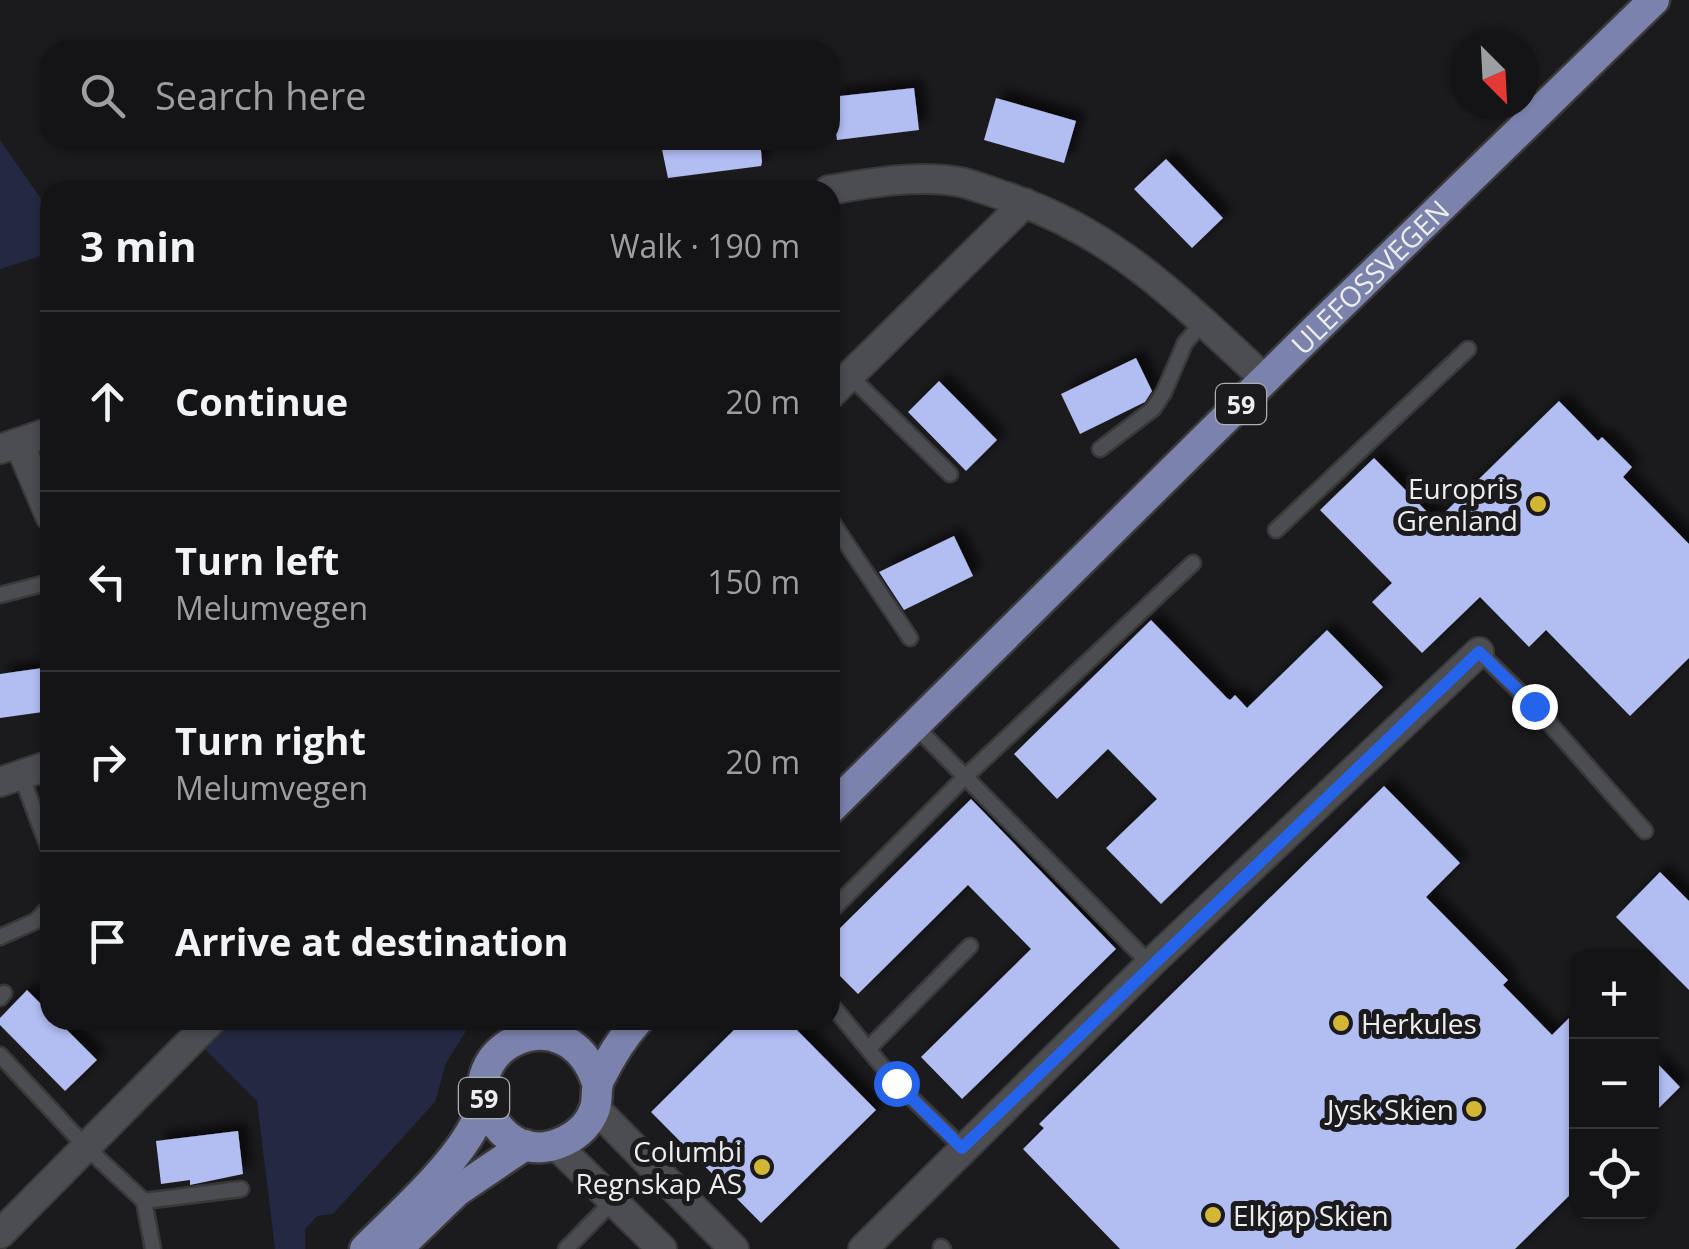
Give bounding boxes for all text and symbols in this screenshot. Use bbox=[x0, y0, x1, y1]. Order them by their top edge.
north arrow bbox=[1449, 30, 1539, 120]
search box bbox=[40, 40, 840, 150]
icon: search bbox=[75, 68, 130, 123]
text: Search here bbox=[155, 69, 367, 121]
street label: ULEFOSSVEGEN bbox=[1282, 191, 1457, 363]
text: 3 min bbox=[80, 217, 197, 274]
text: Walk · 190 m bbox=[610, 224, 800, 267]
icon: ahead bbox=[80, 374, 135, 429]
text: Continue bbox=[175, 375, 348, 427]
text: 20 m bbox=[725, 380, 800, 423]
road number: 59 bbox=[1216, 384, 1266, 424]
place label: Europris Grenland bbox=[1396, 469, 1518, 539]
marker: Europris Grenland bbox=[1527, 493, 1549, 515]
text: Turn left bbox=[175, 534, 339, 586]
icon: left bbox=[80, 554, 135, 609]
text: 150 m bbox=[707, 560, 800, 603]
text: Melumvegen bbox=[175, 586, 368, 629]
route end bbox=[1512, 684, 1558, 730]
text: Turn right bbox=[175, 714, 366, 766]
icon: right bbox=[80, 734, 135, 789]
text: 20 m bbox=[725, 740, 800, 783]
text: Melumvegen bbox=[175, 766, 368, 809]
icon: arrive bbox=[80, 914, 135, 969]
text: Arrive at destination bbox=[175, 915, 569, 967]
map controls bbox=[1569, 949, 1659, 1219]
button: + bbox=[1569, 949, 1659, 1039]
place label: Herkules bbox=[1361, 1004, 1477, 1042]
marker: Herkules bbox=[1330, 1012, 1352, 1034]
button: − bbox=[1569, 1039, 1659, 1129]
route start bbox=[874, 1061, 920, 1107]
road number: 59 bbox=[459, 1078, 509, 1118]
place label: Jysk Skien bbox=[1324, 1090, 1454, 1128]
marker: Jysk Skien bbox=[1463, 1098, 1485, 1120]
button: locate bbox=[1569, 1129, 1659, 1219]
place label: Columbi Regnskap AS bbox=[576, 1132, 742, 1202]
marker: Columbi Regnskap AS bbox=[751, 1156, 773, 1178]
place label: Elkjøp Skien bbox=[1233, 1196, 1389, 1234]
marker: Elkjøp Skien bbox=[1202, 1204, 1224, 1226]

